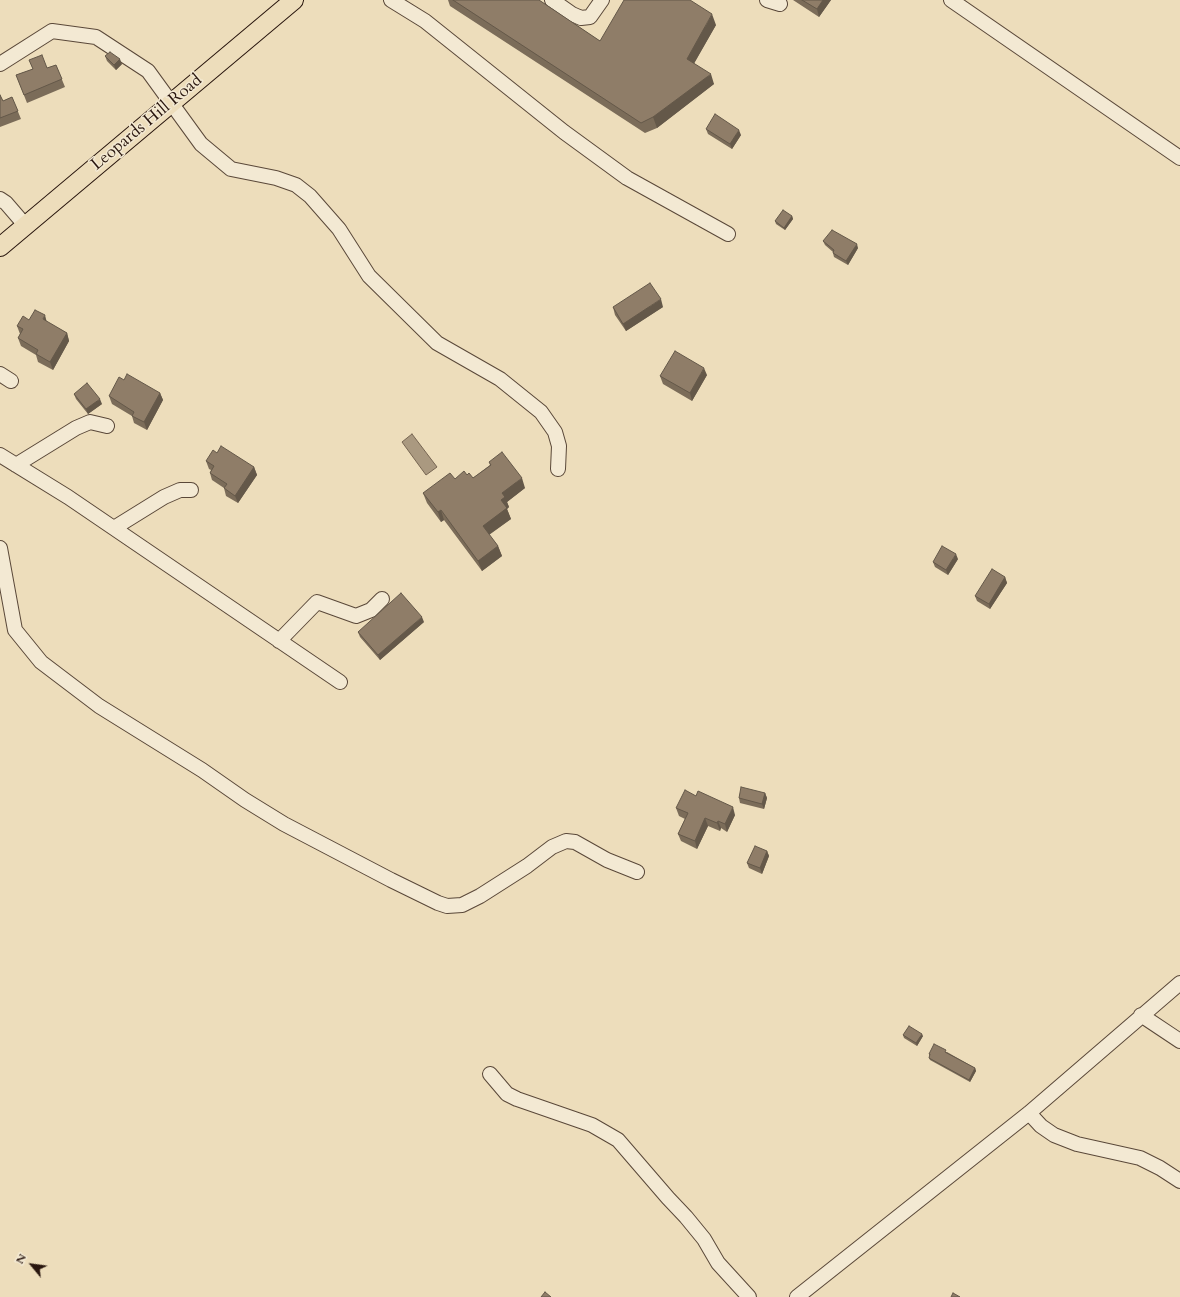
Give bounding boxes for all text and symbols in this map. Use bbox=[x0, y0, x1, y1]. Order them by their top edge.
street label: Leopards Hill Road bbox=[87, 71, 207, 175]
north arrow bbox=[12, 1245, 52, 1285]
text: N bbox=[12, 1251, 30, 1267]

